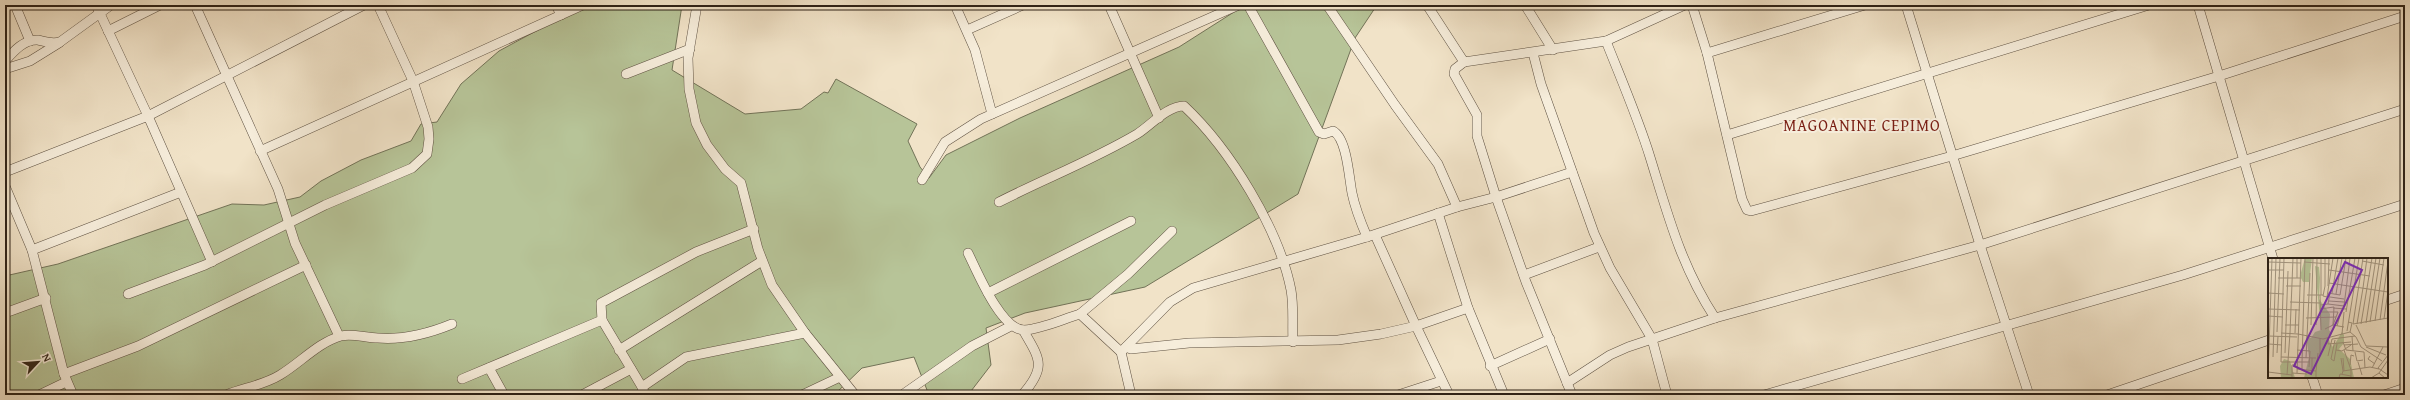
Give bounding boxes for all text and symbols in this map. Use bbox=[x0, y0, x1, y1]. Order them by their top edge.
district label: MAGOANINE CEPIMO bbox=[1783, 113, 1941, 137]
inset map bbox=[2268, 258, 2388, 378]
north arrow bbox=[18, 342, 58, 382]
text: N bbox=[38, 351, 56, 365]

